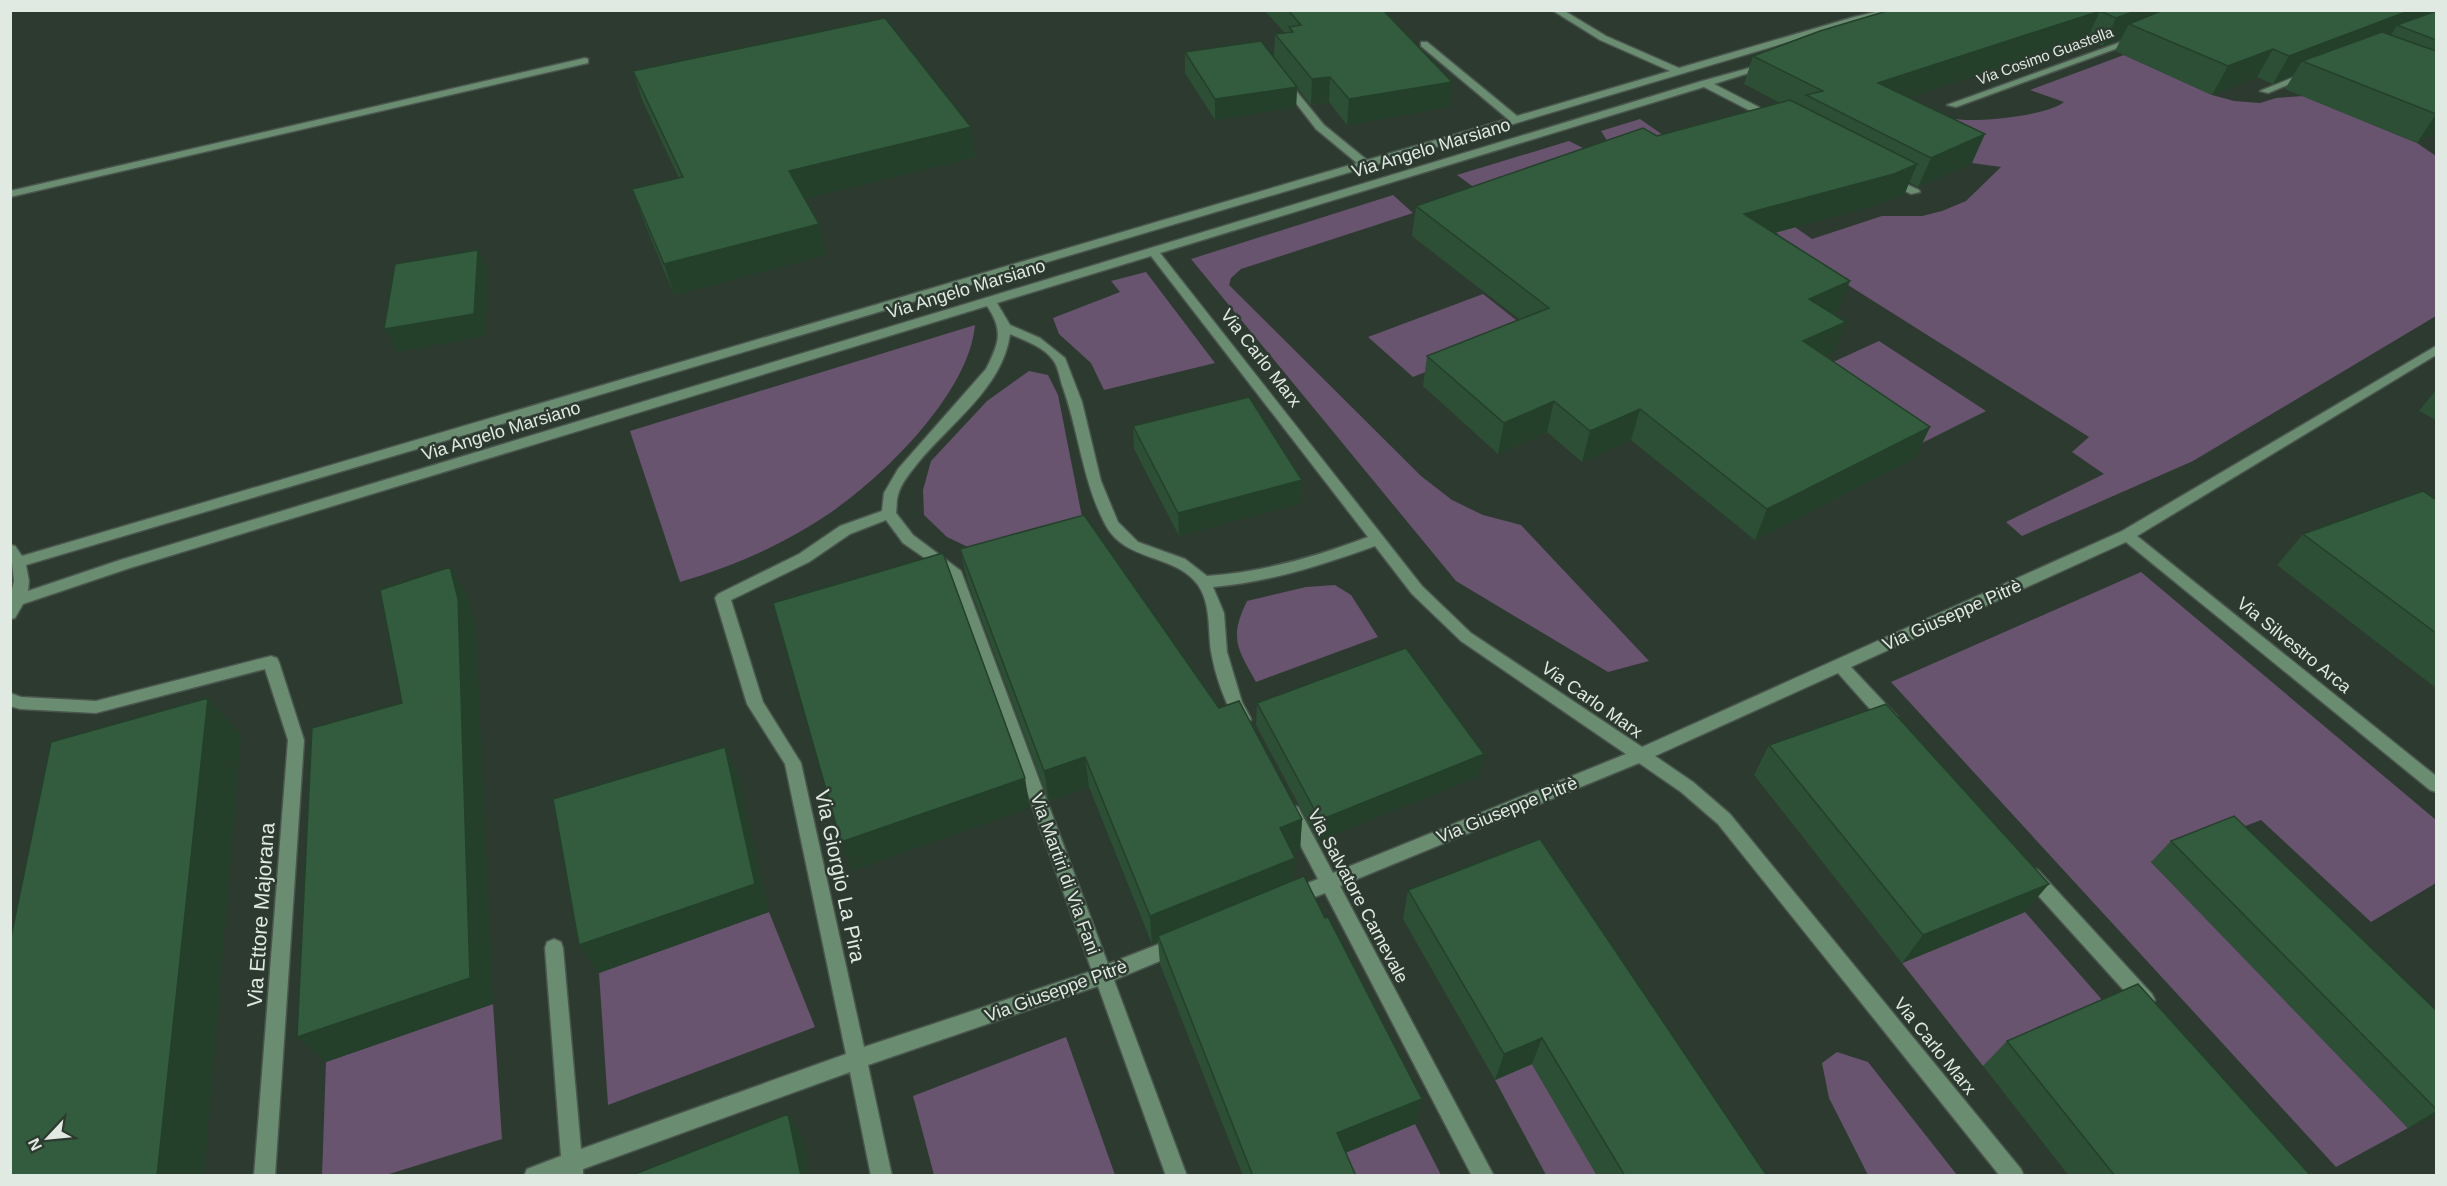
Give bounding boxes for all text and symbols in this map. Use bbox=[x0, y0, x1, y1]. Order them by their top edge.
street label: Via Cosimo Guastella bbox=[1974, 23, 2116, 88]
street label: Via Angelo Marsiano bbox=[1349, 114, 1513, 182]
street label: Via Angelo Marsiano bbox=[884, 255, 1048, 323]
street label: Via Carlo Marx bbox=[1217, 305, 1305, 411]
street label: Via Angelo Marsiano bbox=[419, 397, 583, 465]
street label: Via Giuseppe Pitrè bbox=[1880, 575, 2024, 655]
street label: Via Silvestro Arca bbox=[2233, 593, 2356, 698]
street label: Via Carlo Marx bbox=[1538, 658, 1646, 742]
street label: Via Giuseppe Pitrè bbox=[1434, 773, 1580, 847]
street label: Via Giorgio La Pira bbox=[811, 787, 870, 965]
street label: Via Martiri di Via Fani bbox=[1026, 791, 1104, 957]
street label: Via Salvatore Carnevale bbox=[1304, 806, 1412, 986]
street label: Via Ettore Majorana bbox=[243, 821, 278, 1008]
street label: Via Giuseppe Pitrè bbox=[982, 956, 1130, 1026]
street label: Via Carlo Marx bbox=[1890, 994, 1980, 1098]
north arrow bbox=[18, 1108, 78, 1168]
text: N bbox=[25, 1135, 45, 1153]

